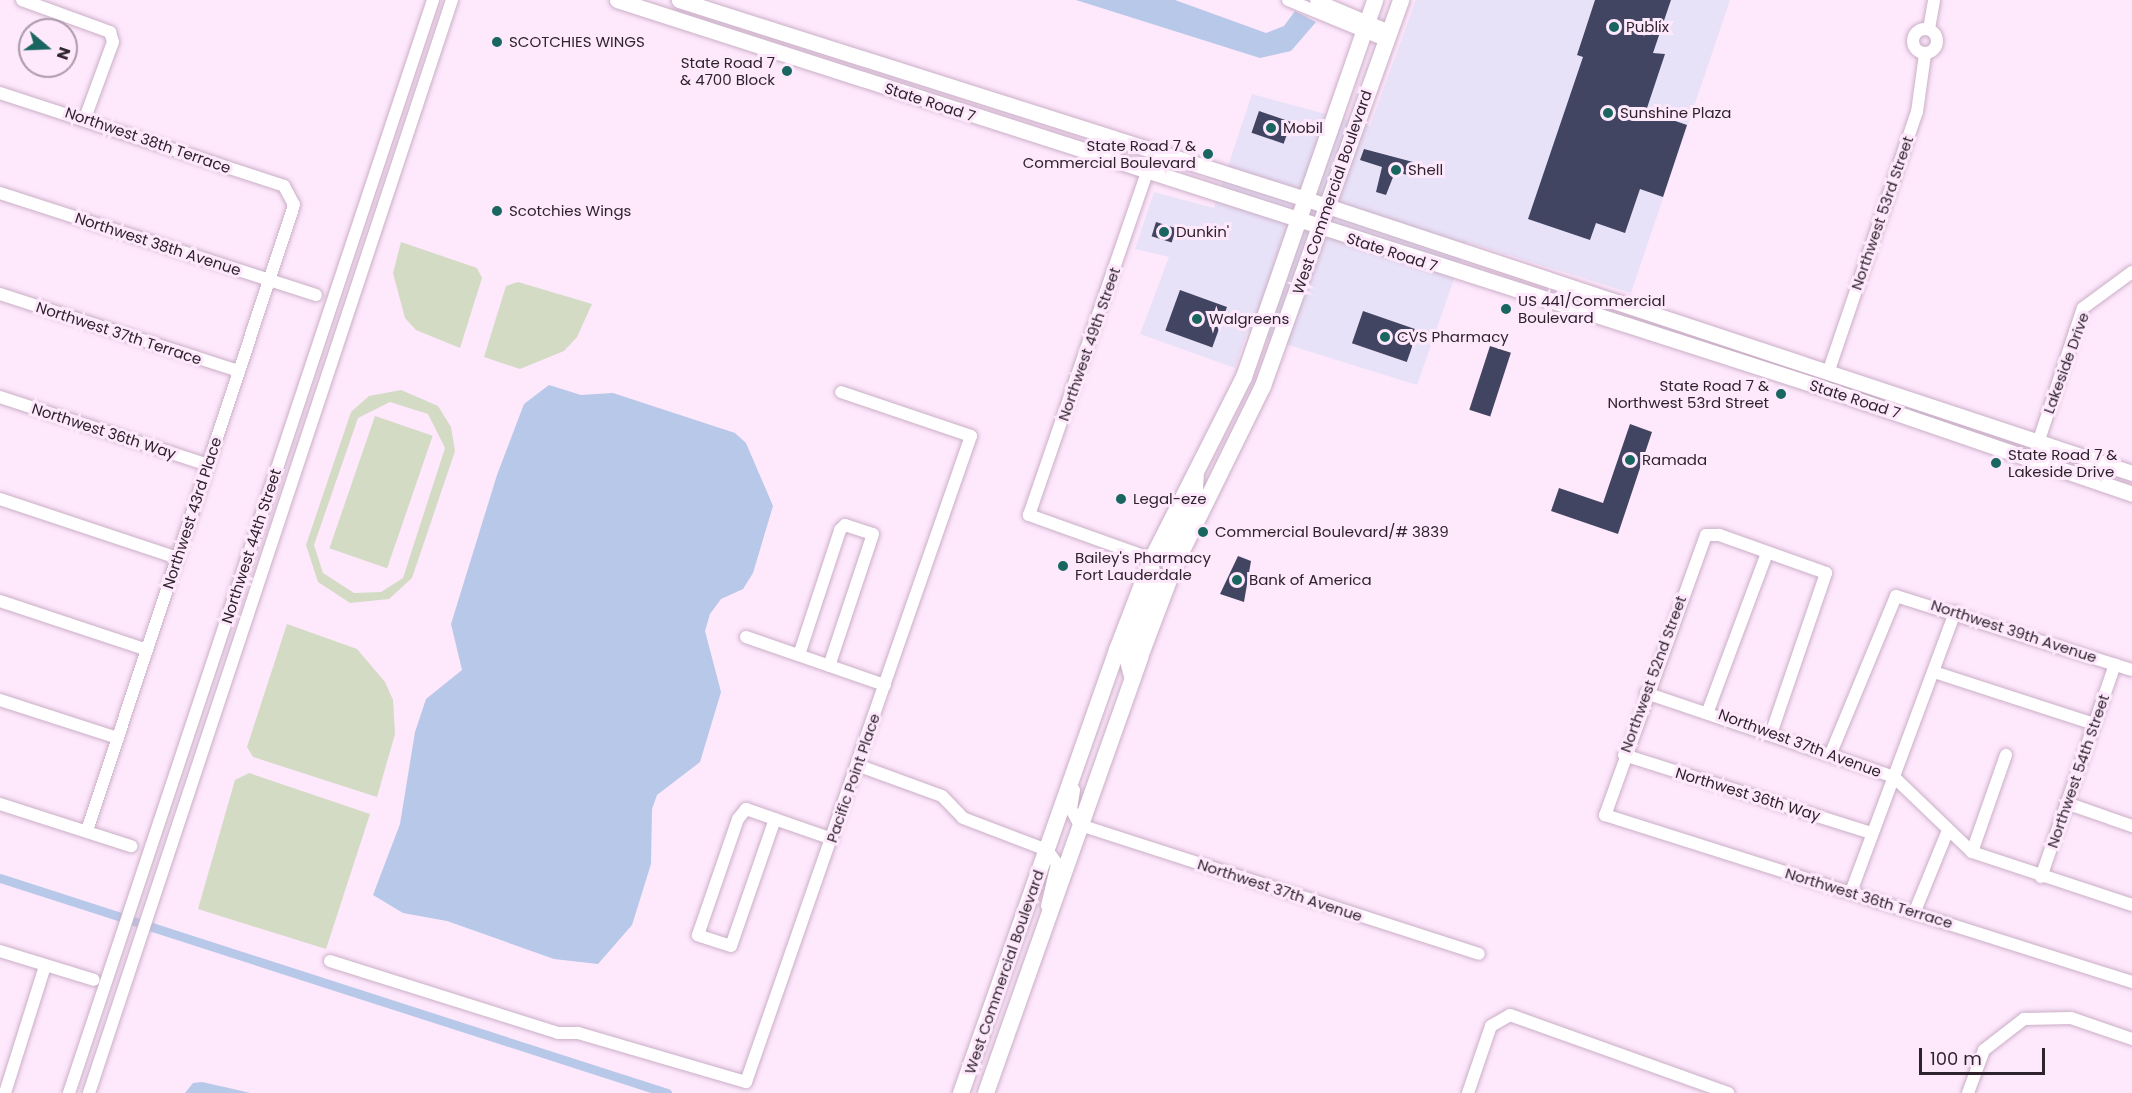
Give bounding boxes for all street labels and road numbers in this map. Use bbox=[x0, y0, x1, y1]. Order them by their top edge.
street label: State Road 7 bbox=[882, 79, 978, 125]
street label: West Commercial Boulevard bbox=[1289, 88, 1375, 296]
street label: Northwest 38th Terrace bbox=[63, 103, 233, 177]
street label: Northwest 53rd Street bbox=[1847, 134, 1917, 292]
street label: Northwest 38th Avenue bbox=[73, 209, 243, 279]
street label: State Road 7 bbox=[1344, 229, 1440, 275]
street label: Northwest 49th Street bbox=[1054, 265, 1124, 423]
street label: Northwest 37th Terrace bbox=[34, 298, 204, 368]
street label: Lakeside Drive bbox=[2039, 310, 2093, 416]
street label: State Road 7 bbox=[1807, 376, 1903, 422]
street label: Northwest 36th Way bbox=[30, 399, 178, 463]
street label: Northwest 43rd Place bbox=[159, 435, 225, 591]
street label: Northwest 44th Street bbox=[217, 466, 285, 626]
street label: Northwest 52nd Street bbox=[1616, 593, 1690, 755]
street label: Northwest 39th Avenue bbox=[1929, 596, 2099, 666]
street label: Northwest 54th Street bbox=[2043, 692, 2113, 850]
street label: Northwest 37th Avenue bbox=[1716, 705, 1884, 781]
street label: Pacific Point Place bbox=[822, 711, 884, 845]
street label: Northwest 36th Way bbox=[1673, 763, 1823, 825]
street label: Northwest 37th Avenue bbox=[1195, 855, 1365, 925]
street label: Northwest 36th Terrace bbox=[1783, 864, 1955, 932]
street label: West Commercial Boulevard bbox=[961, 868, 1047, 1076]

